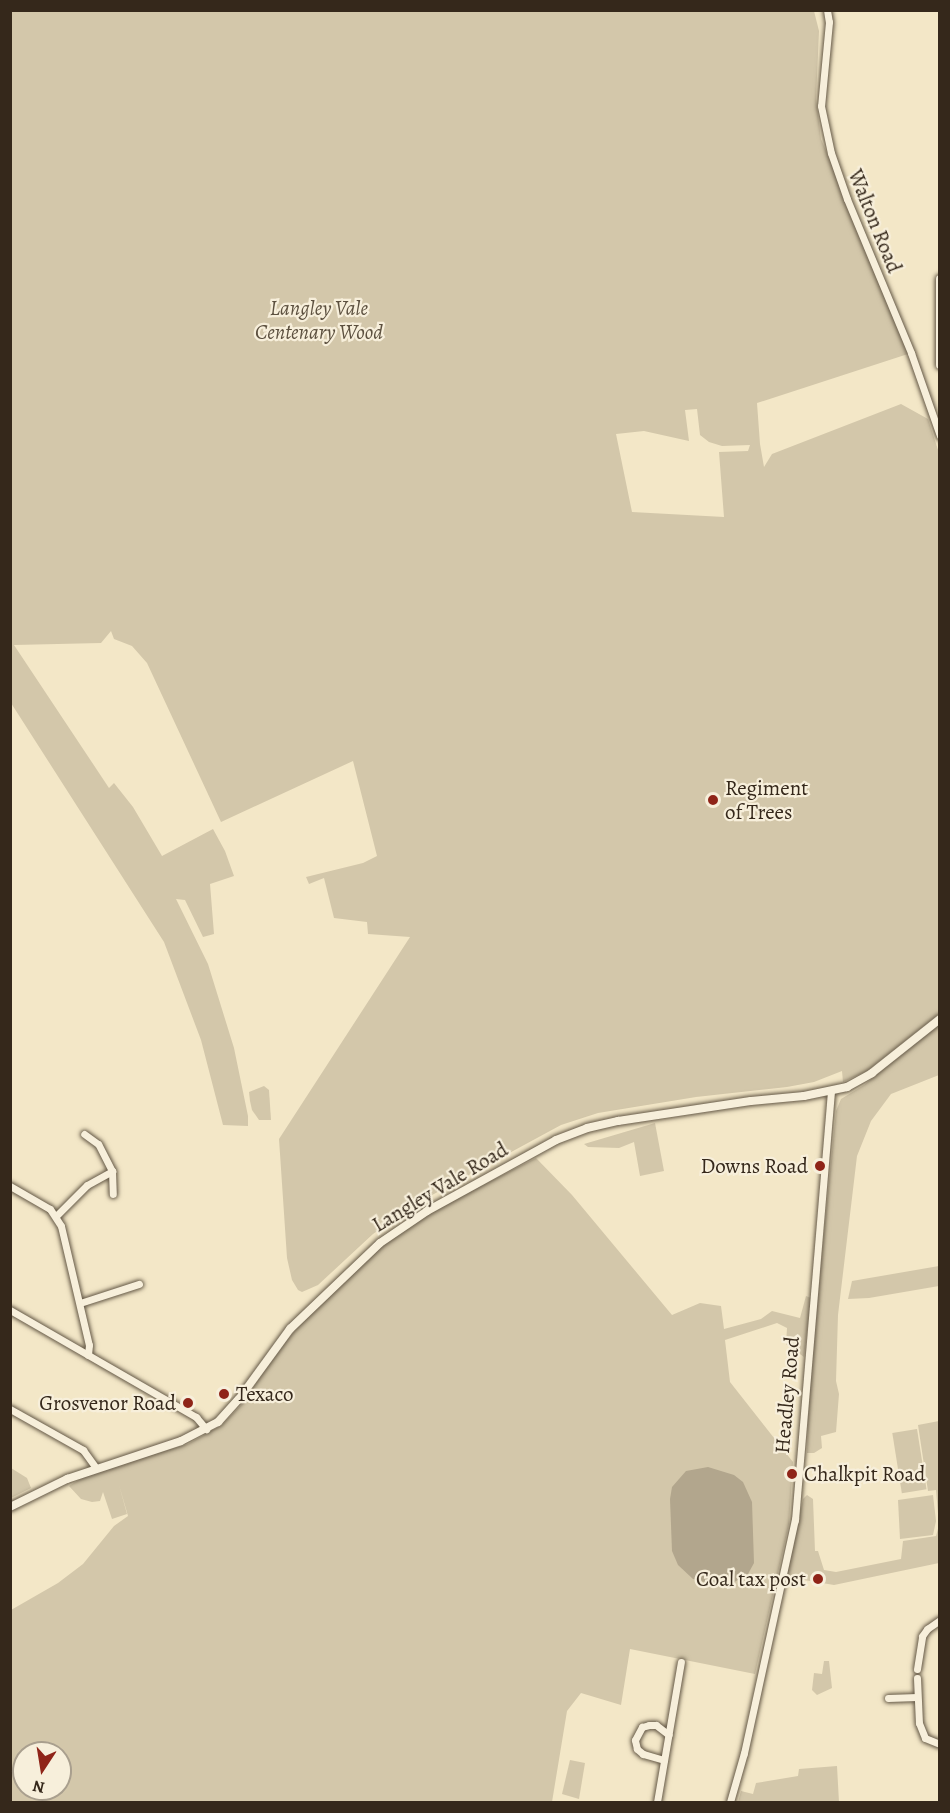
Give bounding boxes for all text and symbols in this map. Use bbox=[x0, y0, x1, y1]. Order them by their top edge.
street label: Walton Road bbox=[843, 165, 907, 277]
park label: Langley Vale Centenary Wood bbox=[255, 295, 383, 345]
place label: Regiment of Trees bbox=[725, 775, 808, 825]
marker: Regiment of Trees bbox=[706, 793, 720, 807]
street label: Langley Vale Road bbox=[368, 1137, 512, 1237]
place label: Downs Road bbox=[700, 1153, 808, 1179]
marker: Downs Road bbox=[813, 1159, 827, 1173]
street label: Headley Road bbox=[769, 1335, 805, 1455]
place label: Texaco bbox=[236, 1381, 294, 1407]
marker: Texaco bbox=[217, 1387, 231, 1401]
place label: Grosvenor Road bbox=[39, 1390, 176, 1416]
marker: Grosvenor Road bbox=[181, 1396, 195, 1410]
place label: Chalkpit Road bbox=[804, 1461, 926, 1487]
marker: Chalkpit Road bbox=[785, 1467, 799, 1481]
place label: Coal tax post bbox=[696, 1566, 806, 1592]
marker: Coal tax post bbox=[811, 1572, 825, 1586]
north arrow bbox=[12, 1741, 72, 1801]
text: N bbox=[31, 1775, 47, 1799]

